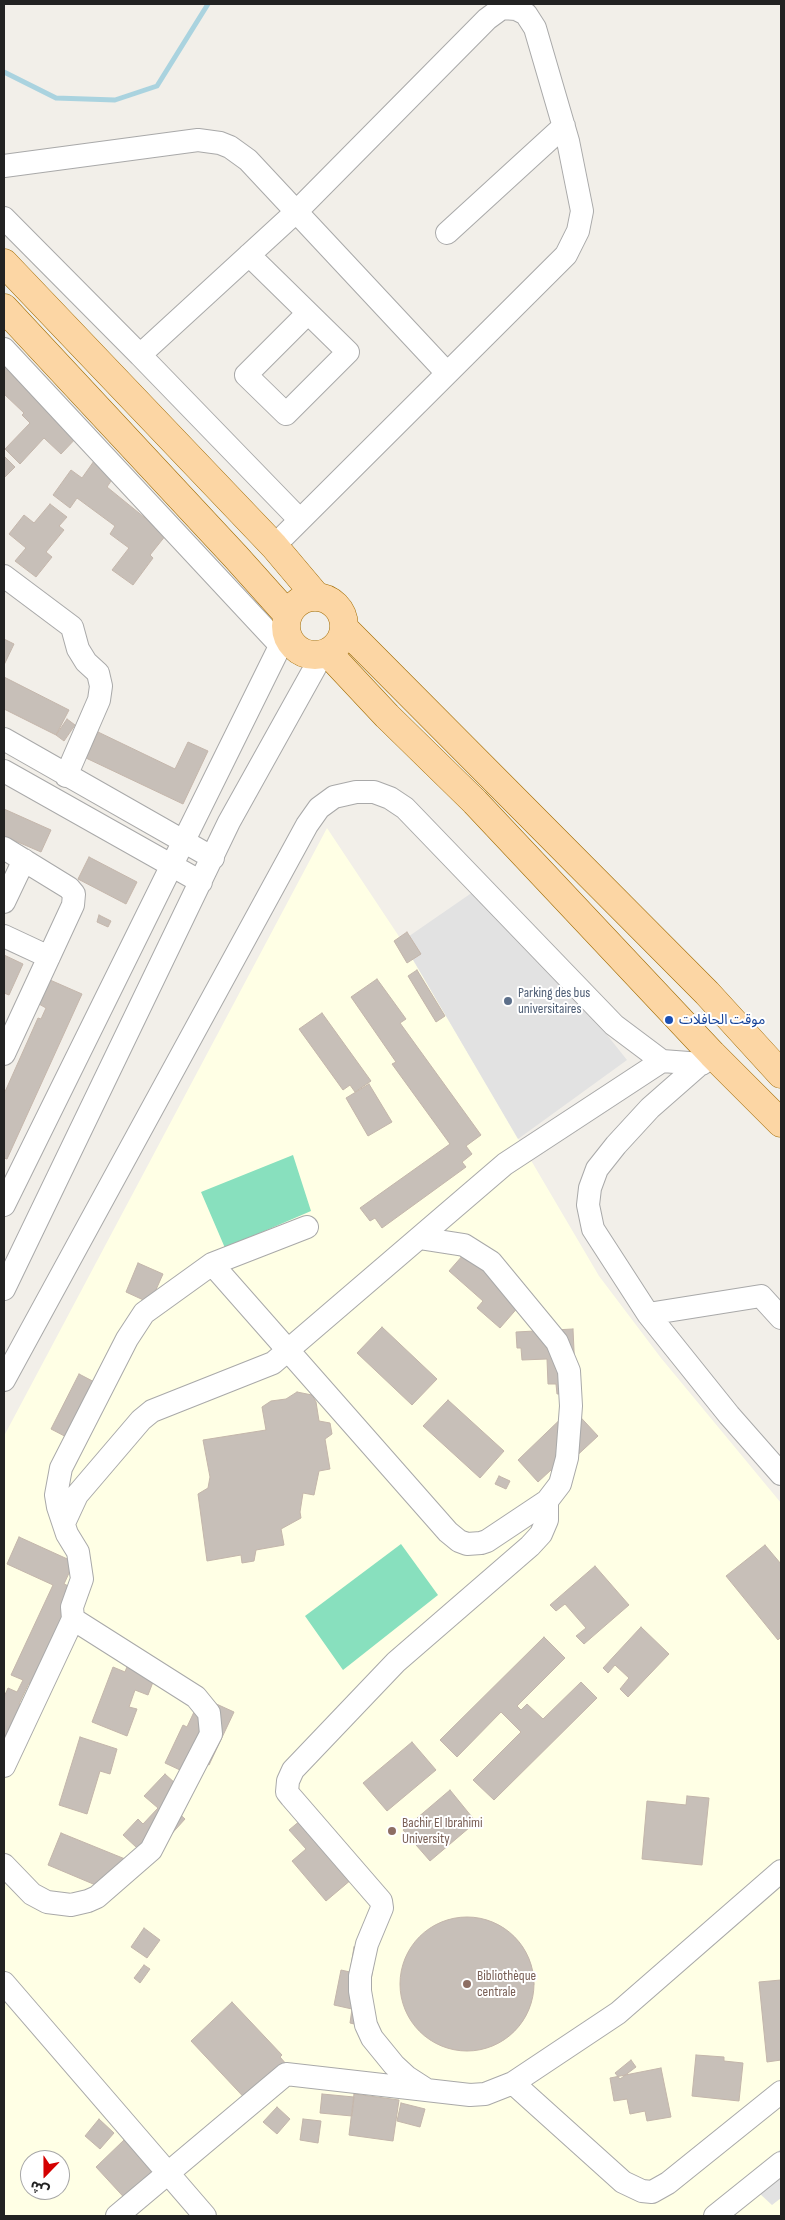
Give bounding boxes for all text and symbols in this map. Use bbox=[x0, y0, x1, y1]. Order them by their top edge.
place label: Parking des bus universitaires bbox=[518, 985, 590, 1018]
marker: Parking des bus universitaires bbox=[502, 995, 514, 1007]
place label: موقت الحافلات bbox=[679, 1012, 765, 1028]
marker: موقت الحافلات bbox=[663, 1014, 675, 1026]
place label: Bachir El Ibrahimi University bbox=[402, 1815, 483, 1848]
marker: Bachir El Ibrahimi University bbox=[386, 1825, 398, 1837]
place label: Bibliothèque centrale bbox=[477, 1968, 536, 2000]
marker: Bibliothèque centrale bbox=[461, 1978, 473, 1990]
north arrow bbox=[20, 2150, 70, 2200]
text: ش bbox=[27, 2177, 52, 2200]

